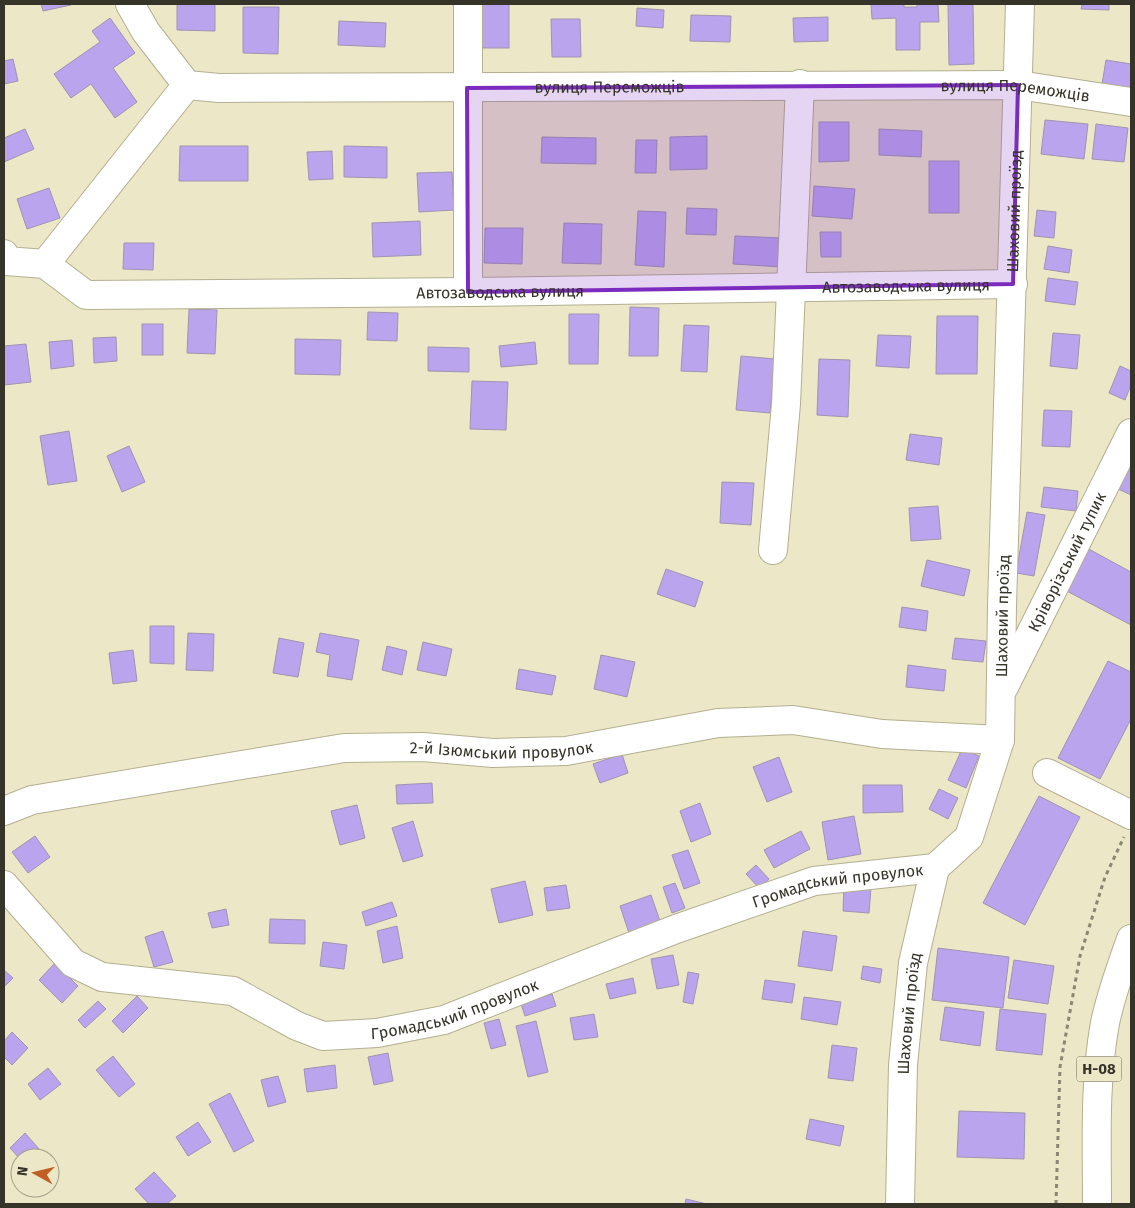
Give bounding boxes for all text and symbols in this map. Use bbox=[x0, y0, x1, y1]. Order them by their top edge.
street label: вулиця Переможців bbox=[941, 76, 1091, 106]
street label: вулиця Переможців bbox=[535, 77, 685, 97]
street label: Шаховий проїзд bbox=[1003, 149, 1026, 273]
street label: Автозаводська вулиця bbox=[822, 275, 990, 297]
street label: Автозаводська вулиця bbox=[416, 281, 584, 302]
street label: Кріворізський тупик bbox=[1024, 488, 1110, 635]
street label: Шаховий проїзд bbox=[992, 554, 1014, 677]
street label: 2-й Ізюмський провулок bbox=[410, 737, 595, 763]
street label: Громадський провулок bbox=[750, 860, 925, 912]
street label: Шаховий проїзд bbox=[894, 950, 925, 1075]
street label: Громадський провулок bbox=[370, 975, 542, 1043]
road number: Н-08 bbox=[1076, 1056, 1122, 1082]
north arrow bbox=[10, 1148, 60, 1198]
text: N bbox=[14, 1165, 32, 1177]

